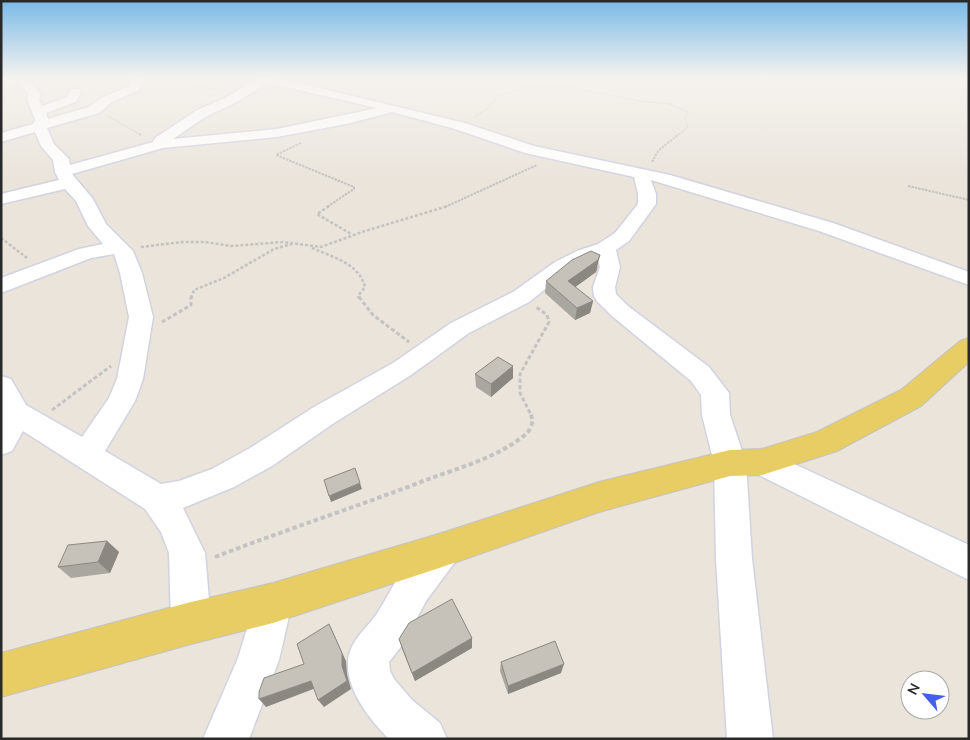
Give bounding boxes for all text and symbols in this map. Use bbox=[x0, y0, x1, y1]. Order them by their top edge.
north arrow bbox=[900, 670, 950, 720]
text: N bbox=[903, 680, 924, 698]

